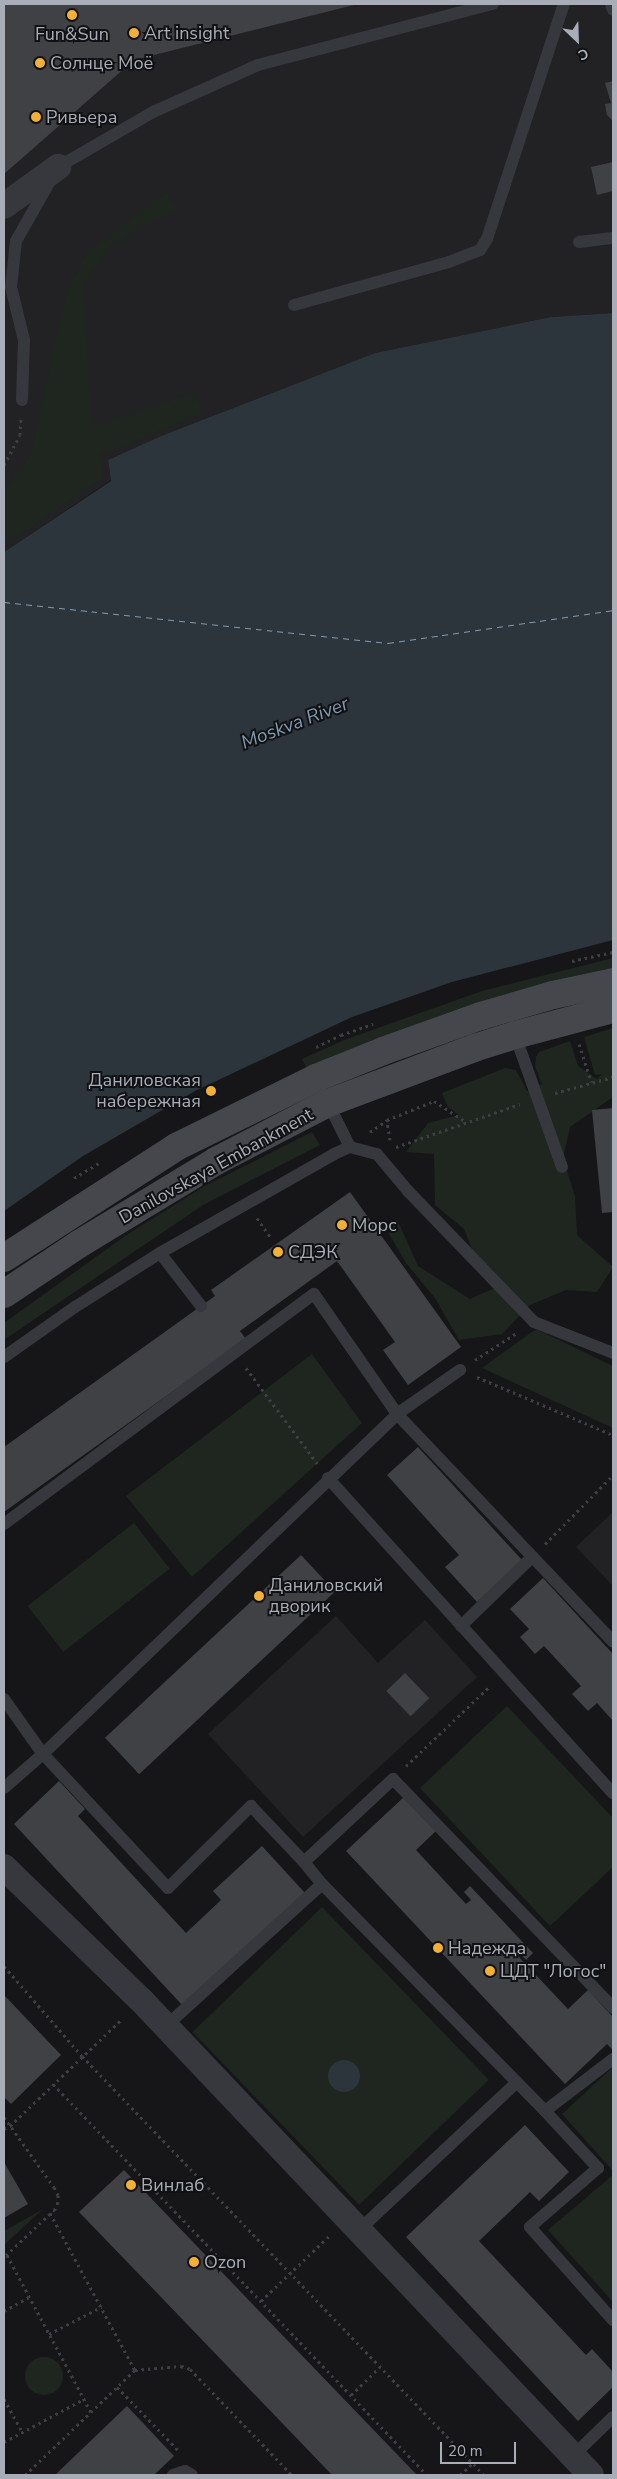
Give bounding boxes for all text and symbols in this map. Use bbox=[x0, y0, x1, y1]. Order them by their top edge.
marker: Fun&Sun bbox=[66, 9, 78, 21]
north arrow bbox=[552, 15, 602, 65]
place label: Art insight bbox=[144, 22, 229, 44]
place label: Fun&Sun bbox=[35, 23, 109, 45]
marker: Art insight bbox=[128, 27, 140, 39]
text: С bbox=[575, 44, 592, 65]
place label: Солнце Моё bbox=[50, 52, 153, 74]
marker: Солнце Моё bbox=[34, 57, 46, 69]
place label: Ривьера bbox=[46, 106, 117, 128]
marker: Ривьера bbox=[30, 111, 42, 123]
water label: Moskva River bbox=[238, 693, 352, 755]
place label: Даниловская набережная bbox=[88, 1070, 201, 1112]
marker: Даниловская набережная bbox=[205, 1085, 217, 1097]
street label: Danilovskaya Embankment bbox=[115, 1104, 317, 1228]
place label: Морс bbox=[352, 1214, 397, 1236]
marker: Морс bbox=[336, 1219, 348, 1231]
place label: СДЭК bbox=[288, 1241, 338, 1263]
marker: СДЭК bbox=[272, 1246, 284, 1258]
place label: Даниловский дворик bbox=[269, 1575, 383, 1618]
marker: Даниловский дворик bbox=[253, 1590, 265, 1602]
place label: Надежда bbox=[448, 1937, 526, 1959]
marker: Надежда bbox=[432, 1942, 444, 1954]
place label: ЦДТ "Логос" bbox=[500, 1960, 606, 1982]
marker: ЦДТ "Логос" bbox=[484, 1965, 496, 1977]
place label: Винлаб bbox=[141, 2174, 204, 2196]
marker: Винлаб bbox=[125, 2179, 137, 2191]
place label: Ozon bbox=[204, 2251, 246, 2273]
marker: Ozon bbox=[188, 2256, 200, 2268]
scale bar bbox=[442, 2432, 518, 2464]
text: 20 m bbox=[448, 2441, 483, 2461]

